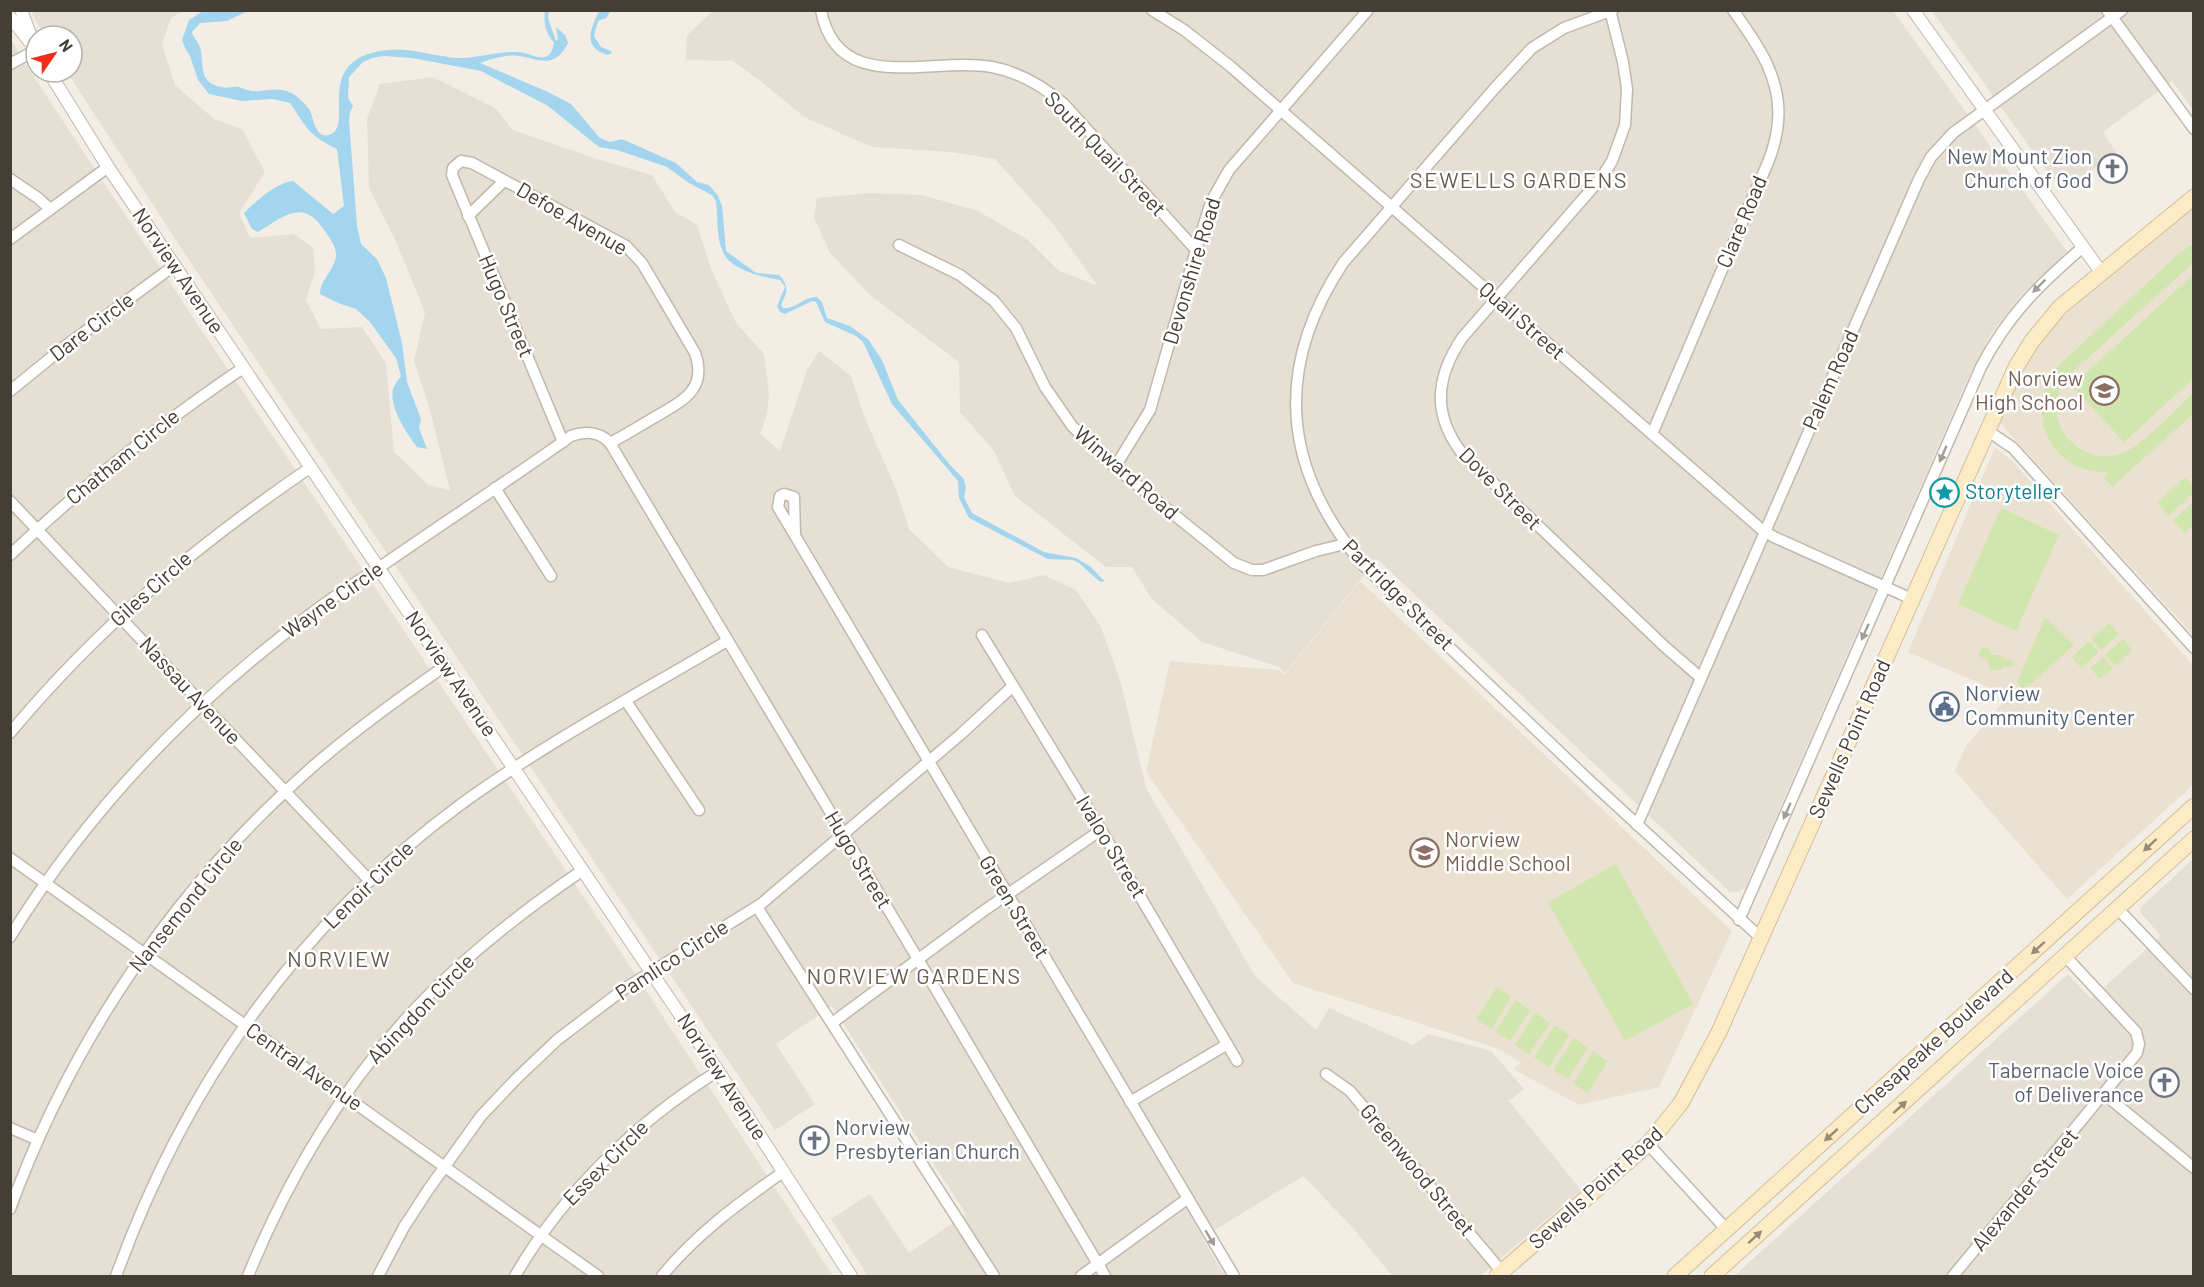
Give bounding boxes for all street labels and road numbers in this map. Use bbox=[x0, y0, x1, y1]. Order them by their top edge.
street label: South Quail Street bbox=[1040, 85, 1172, 221]
street label: Clare Road bbox=[1710, 172, 1771, 271]
street label: Defoe Avenue bbox=[513, 176, 633, 260]
street label: Devonshire Road bbox=[1156, 194, 1225, 347]
street label: Norview Avenue bbox=[128, 203, 230, 338]
street label: Hugo Street bbox=[475, 250, 540, 361]
street label: Quail Street bbox=[1475, 276, 1571, 364]
street label: Dare Circle bbox=[44, 286, 138, 366]
street label: Palem Road bbox=[1796, 325, 1863, 433]
street label: Chatham Circle bbox=[60, 403, 184, 509]
street label: Winward Road bbox=[1070, 420, 1184, 524]
street label: Dove Street bbox=[1455, 442, 1547, 534]
street label: Partridge Street bbox=[1338, 533, 1460, 655]
street label: Giles Circle bbox=[104, 545, 196, 631]
street label: Wayne Circle bbox=[277, 555, 387, 643]
street label: Norview Avenue bbox=[401, 606, 503, 741]
street label: Nassau Avenue bbox=[135, 631, 247, 749]
street label: Sewells Point Road bbox=[1802, 655, 1895, 822]
street label: Ivaloo Street bbox=[1072, 790, 1153, 902]
street label: Hugo Street bbox=[820, 806, 898, 912]
street label: Nansemond Circle bbox=[123, 832, 247, 976]
street label: Lenoir Circle bbox=[318, 835, 418, 933]
street label: Green Street bbox=[975, 850, 1056, 962]
street label: Pamlico Circle bbox=[610, 913, 732, 1005]
street label: Abingdon Circle bbox=[361, 948, 479, 1068]
street label: Chesapeake Boulevard bbox=[1848, 963, 2018, 1119]
street label: Norview Avenue bbox=[673, 1008, 774, 1144]
street label: Central Avenue bbox=[242, 1016, 368, 1115]
street label: Greenwood Street bbox=[1356, 1098, 1481, 1240]
street label: Essex Circle bbox=[557, 1114, 653, 1210]
street label: Sewells Point Road bbox=[1523, 1120, 1667, 1254]
street label: Alexander Street bbox=[1965, 1123, 2082, 1255]

